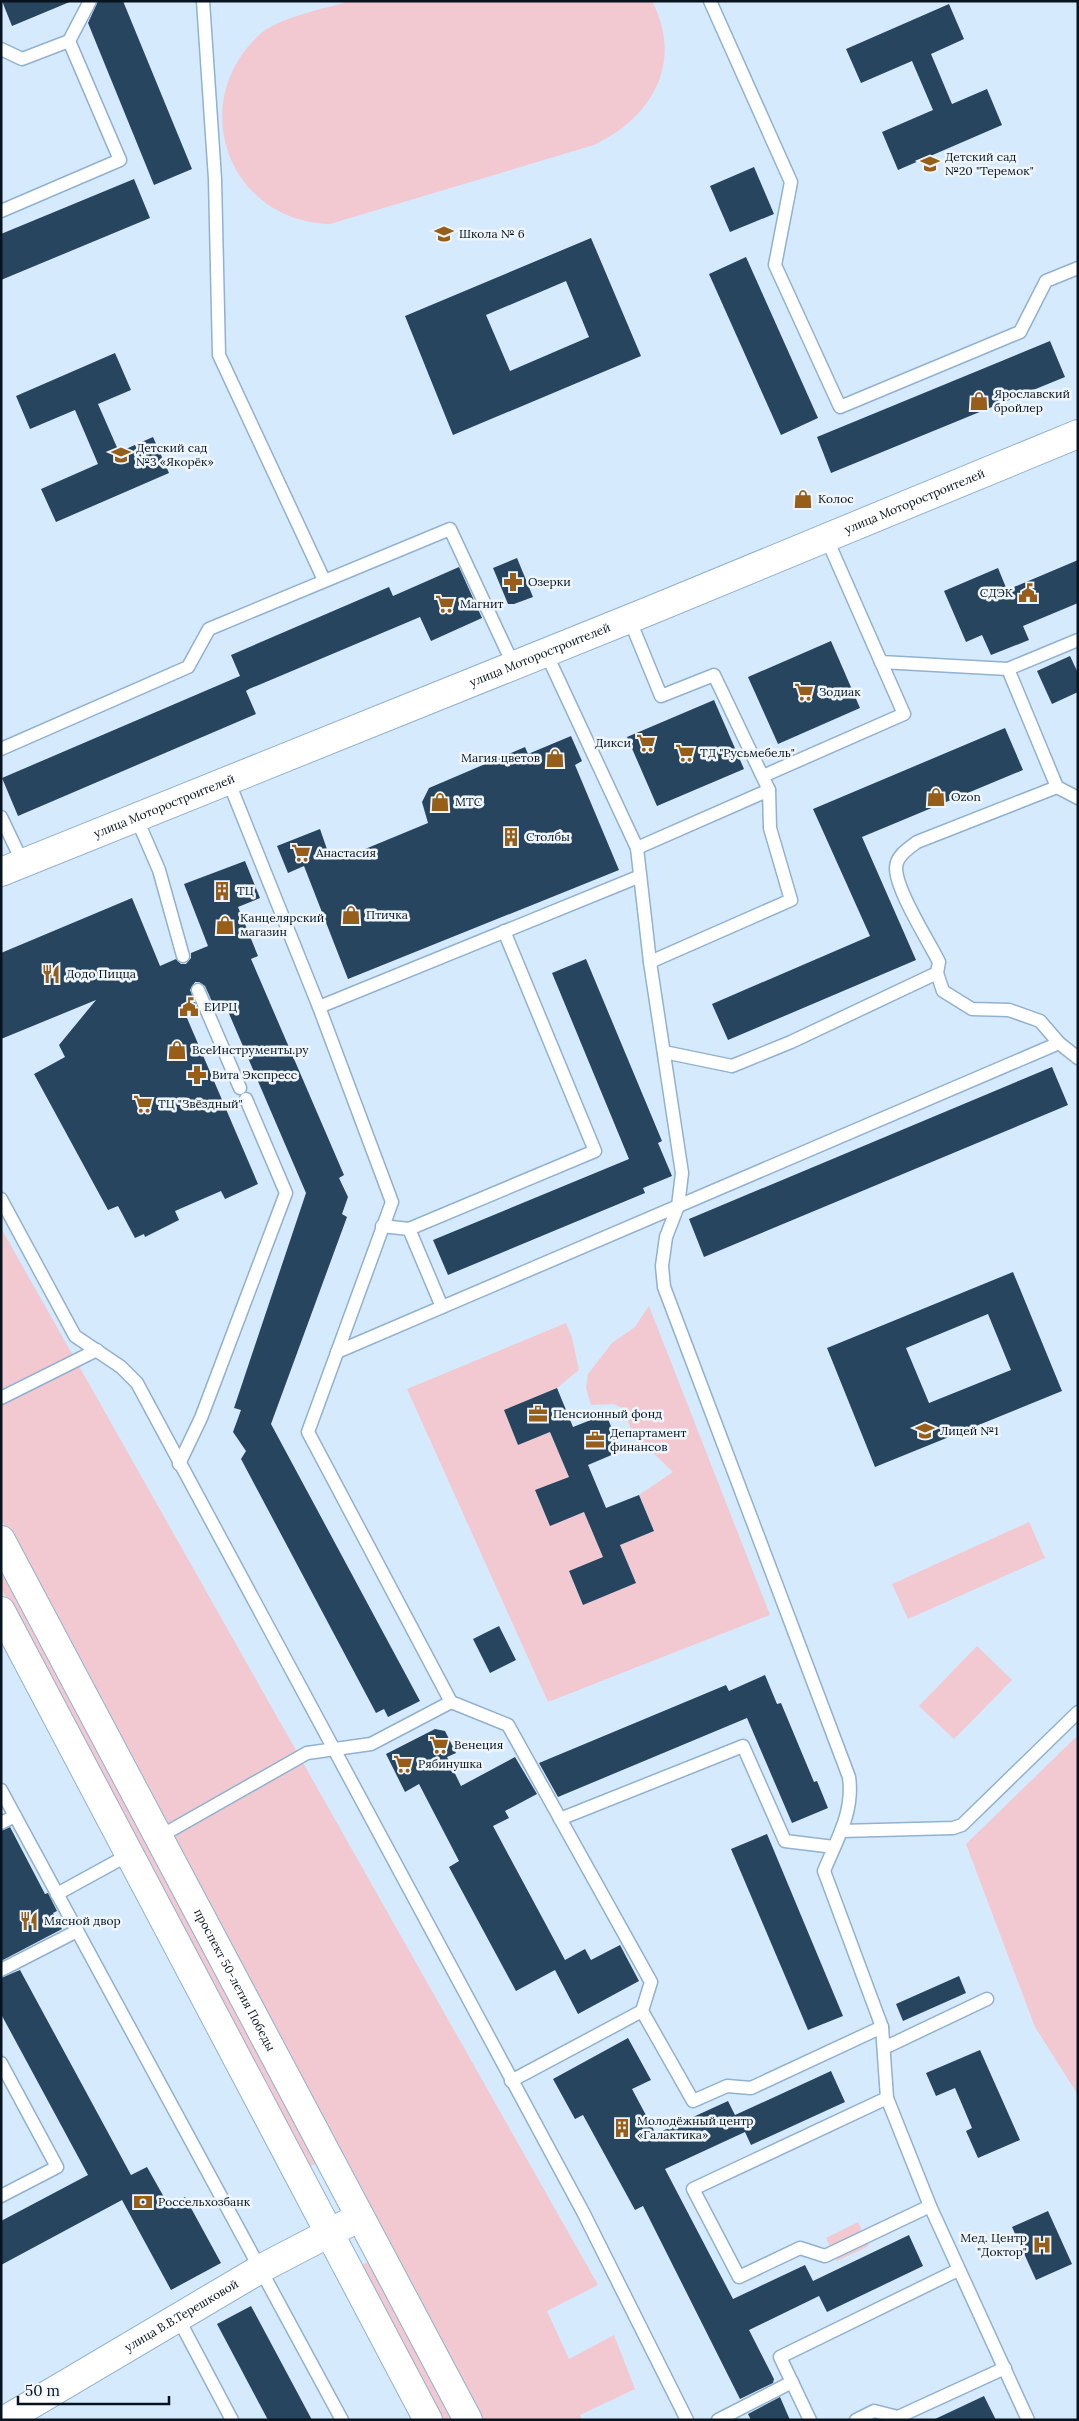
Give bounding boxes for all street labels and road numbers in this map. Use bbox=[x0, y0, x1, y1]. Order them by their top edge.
street label: улица Моторостроителей bbox=[842, 465, 987, 537]
street label: улица Моторостроителей bbox=[467, 619, 612, 690]
street label: улица Моторостроителей bbox=[91, 771, 237, 841]
street label: проспект 50-летия Победы bbox=[191, 1906, 279, 2054]
street label: улица В.В.Терешковой bbox=[122, 2276, 241, 2355]

